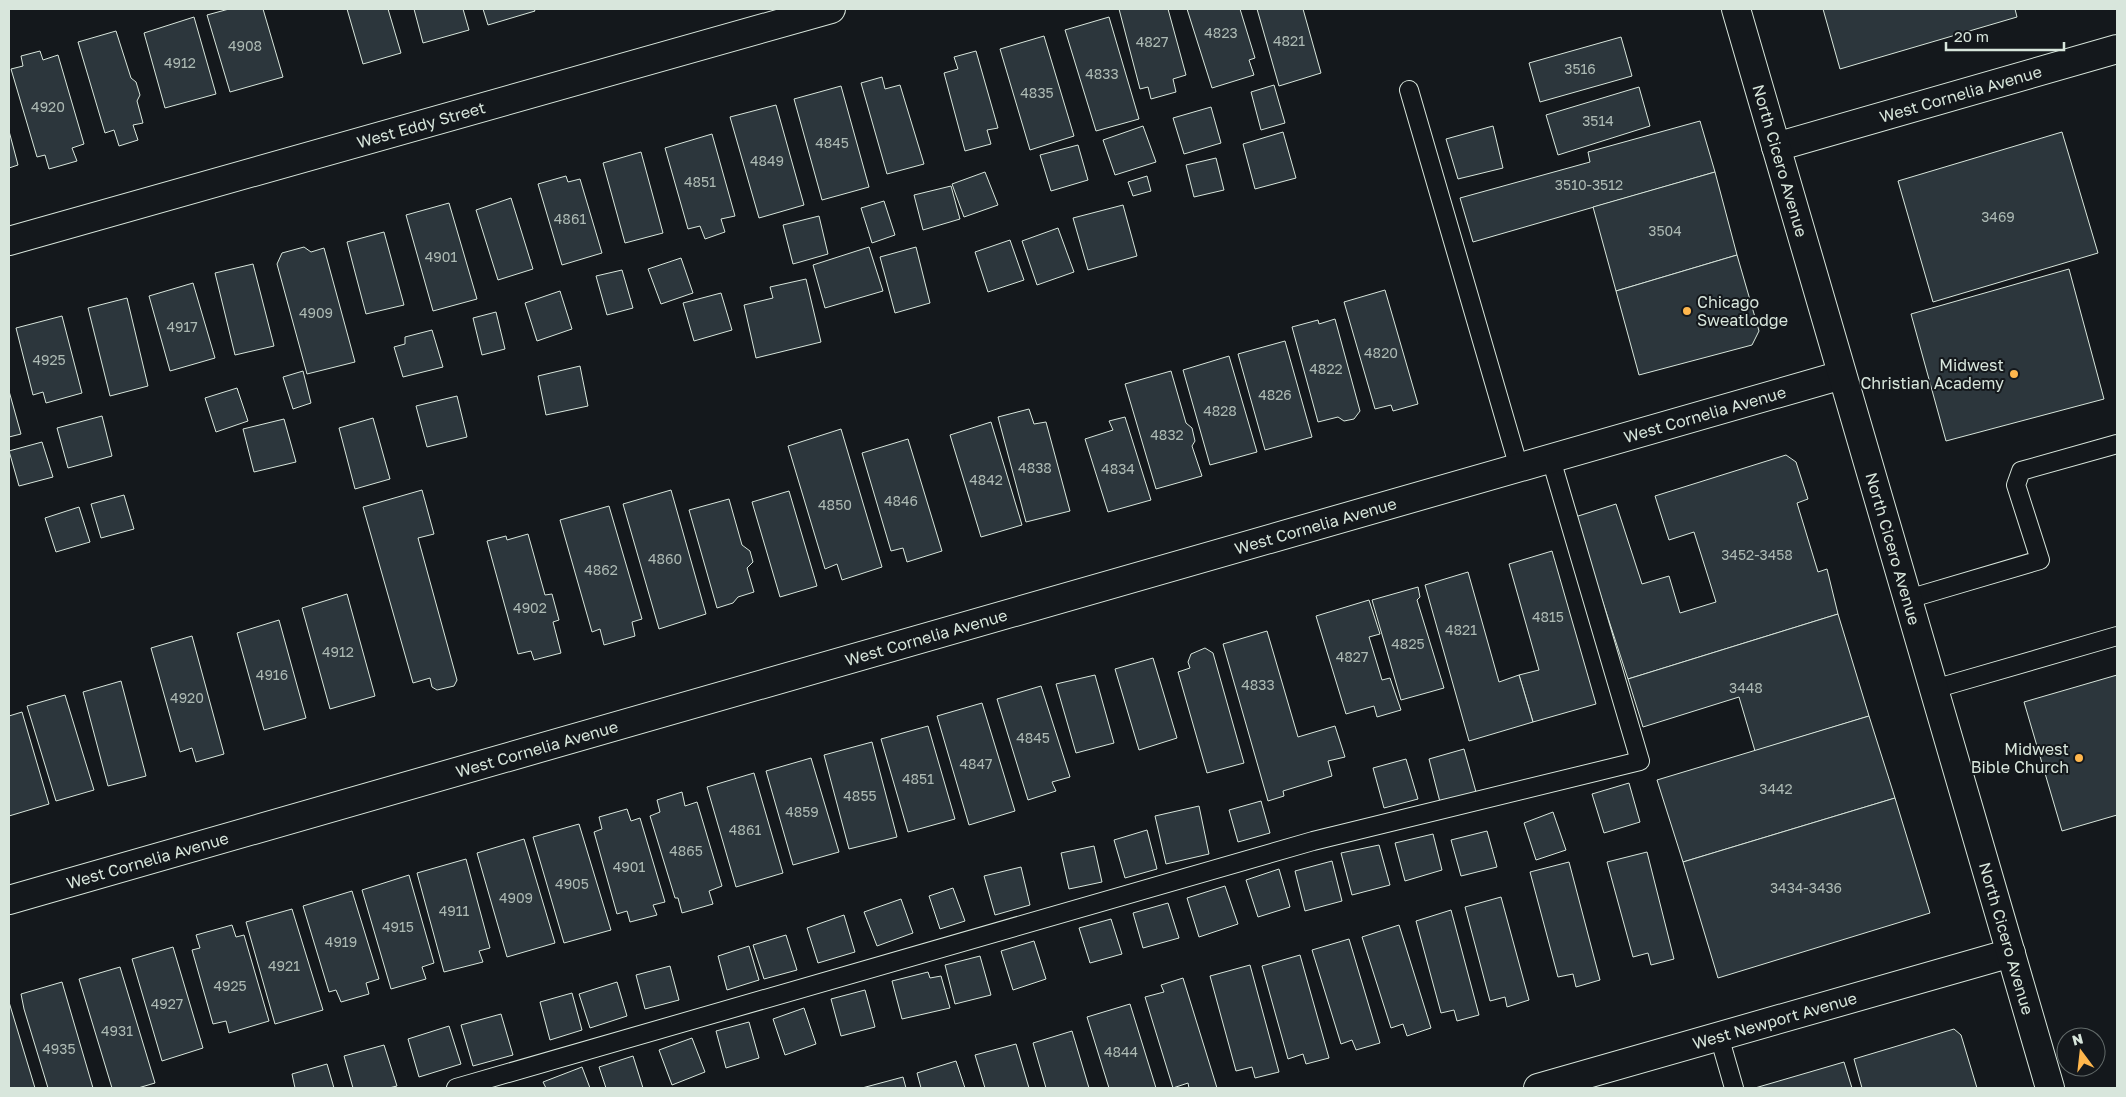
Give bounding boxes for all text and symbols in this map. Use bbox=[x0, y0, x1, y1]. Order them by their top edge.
scale bar bbox=[1946, 20, 2064, 52]
house number: 4823 bbox=[1204, 24, 1238, 41]
text: 20 m bbox=[1954, 27, 1989, 45]
house number: 4821 bbox=[1273, 32, 1305, 49]
house number: 4827 bbox=[1136, 33, 1168, 50]
house number: 4908 bbox=[228, 37, 262, 54]
house number: 4912 bbox=[164, 54, 196, 71]
house number: 3516 bbox=[1564, 60, 1596, 77]
street label: West Cornelia Avenue bbox=[1877, 61, 2044, 127]
house number: 4833 bbox=[1085, 65, 1119, 82]
street label: North Cicero Avenue bbox=[1748, 82, 1812, 239]
house number: 4835 bbox=[1020, 84, 1054, 101]
street label: West Eddy Street bbox=[354, 97, 487, 152]
house number: 4920 bbox=[31, 98, 65, 115]
house number: 3514 bbox=[1582, 112, 1614, 129]
house number: 4845 bbox=[815, 134, 849, 151]
house number: 4849 bbox=[750, 152, 784, 169]
house number: 4851 bbox=[684, 173, 716, 190]
house number: 3510-3512 bbox=[1555, 176, 1623, 193]
house number: 3469 bbox=[1981, 208, 2015, 225]
house number: 4861 bbox=[554, 210, 586, 227]
house number: 3504 bbox=[1648, 222, 1682, 239]
house number: 4901 bbox=[425, 248, 457, 265]
place label: Chicago Sweatlodge bbox=[1697, 292, 1788, 330]
house number: 4909 bbox=[299, 304, 333, 321]
marker: Chicago Sweatlodge bbox=[1681, 305, 1693, 317]
house number: 4917 bbox=[166, 318, 198, 335]
house number: 4820 bbox=[1364, 344, 1398, 361]
house number: 4925 bbox=[32, 351, 66, 368]
place label: Midwest Christian Academy bbox=[1860, 355, 2004, 393]
house number: 4822 bbox=[1309, 360, 1343, 377]
marker: Midwest Christian Academy bbox=[2008, 368, 2020, 380]
street label: West Cornelia Avenue bbox=[1621, 382, 1788, 447]
house number: 4826 bbox=[1258, 386, 1292, 403]
house number: 4828 bbox=[1203, 402, 1237, 419]
house number: 4832 bbox=[1150, 426, 1184, 443]
house number: 4838 bbox=[1018, 459, 1052, 476]
house number: 4834 bbox=[1101, 460, 1135, 477]
street label: North Cicero Avenue bbox=[1861, 470, 1925, 627]
house number: 4842 bbox=[969, 471, 1003, 488]
house number: 4846 bbox=[884, 492, 918, 509]
street label: West Cornelia Avenue bbox=[1232, 493, 1399, 559]
house number: 4850 bbox=[818, 496, 852, 513]
house number: 3452-3458 bbox=[1721, 546, 1793, 563]
house number: 4860 bbox=[648, 550, 682, 567]
house number: 4862 bbox=[584, 561, 618, 578]
house number: 4902 bbox=[513, 599, 547, 616]
street label: West Cornelia Avenue bbox=[843, 605, 1010, 670]
house number: 4815 bbox=[1532, 608, 1564, 625]
house number: 4821 bbox=[1445, 621, 1477, 638]
house number: 4825 bbox=[1391, 635, 1425, 652]
house number: 4912 bbox=[322, 643, 354, 660]
house number: 4827 bbox=[1336, 648, 1368, 665]
house number: 4916 bbox=[256, 666, 288, 683]
house number: 4833 bbox=[1241, 676, 1275, 693]
house number: 3448 bbox=[1729, 679, 1763, 696]
house number: 4920 bbox=[170, 689, 204, 706]
street label: West Cornelia Avenue bbox=[453, 716, 620, 782]
house number: 4845 bbox=[1016, 729, 1050, 746]
place label: Midwest Bible Church bbox=[1971, 739, 2069, 777]
marker: Midwest Bible Church bbox=[2073, 752, 2085, 764]
house number: 4847 bbox=[959, 755, 993, 772]
house number: 4851 bbox=[902, 770, 934, 787]
house number: 3442 bbox=[1759, 780, 1793, 797]
house number: 4855 bbox=[843, 787, 877, 804]
house number: 4859 bbox=[785, 803, 819, 820]
house number: 4861 bbox=[729, 821, 761, 838]
street label: West Cornelia Avenue bbox=[64, 828, 231, 893]
house number: 4865 bbox=[669, 842, 703, 859]
house number: 4901 bbox=[613, 858, 645, 875]
street label: North Cicero Avenue bbox=[1975, 860, 2038, 1017]
house number: 4905 bbox=[555, 875, 589, 892]
house number: 3434-3436 bbox=[1770, 879, 1842, 896]
house number: 4909 bbox=[499, 889, 533, 906]
house number: 4911 bbox=[439, 902, 470, 919]
house number: 4915 bbox=[382, 918, 414, 935]
house number: 4919 bbox=[325, 933, 357, 950]
house number: 4921 bbox=[268, 957, 300, 974]
house number: 4925 bbox=[213, 977, 247, 994]
street label: West Newport Avenue bbox=[1690, 988, 1859, 1053]
house number: 4927 bbox=[151, 995, 183, 1012]
house number: 4931 bbox=[101, 1022, 133, 1039]
north arrow bbox=[2056, 1027, 2106, 1077]
text: N bbox=[2070, 1029, 2085, 1049]
house number: 4935 bbox=[42, 1040, 76, 1057]
house number: 4844 bbox=[1104, 1043, 1138, 1060]

